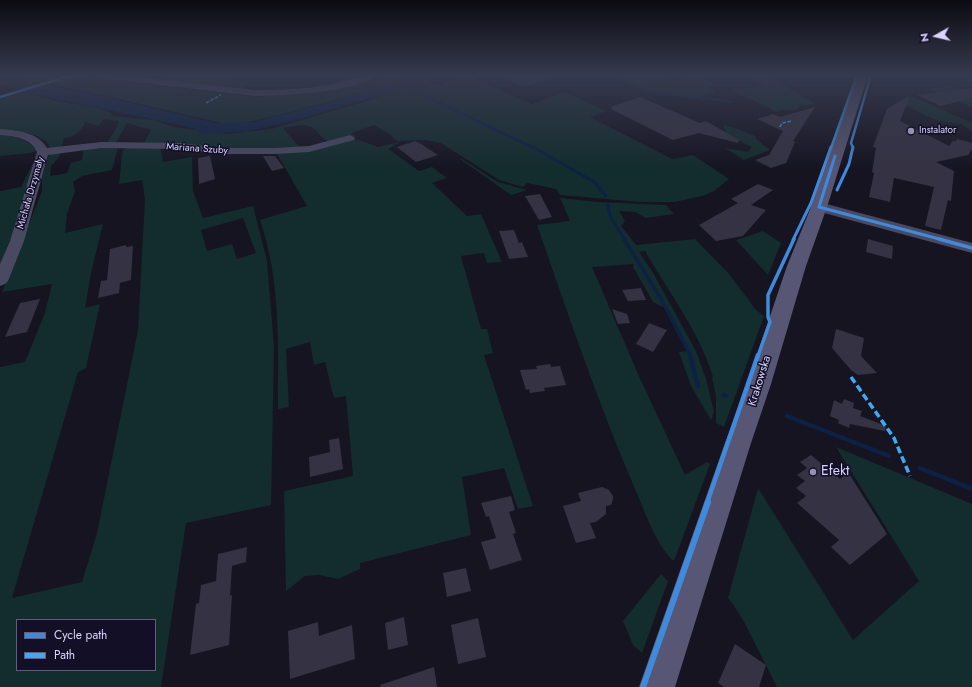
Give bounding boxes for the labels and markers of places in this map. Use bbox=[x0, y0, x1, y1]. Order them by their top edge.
place label: Instalator bbox=[919, 125, 956, 137]
marker: Instalator bbox=[906, 126, 916, 136]
place label: Efekt bbox=[821, 464, 849, 480]
marker: Efekt bbox=[808, 467, 818, 477]

